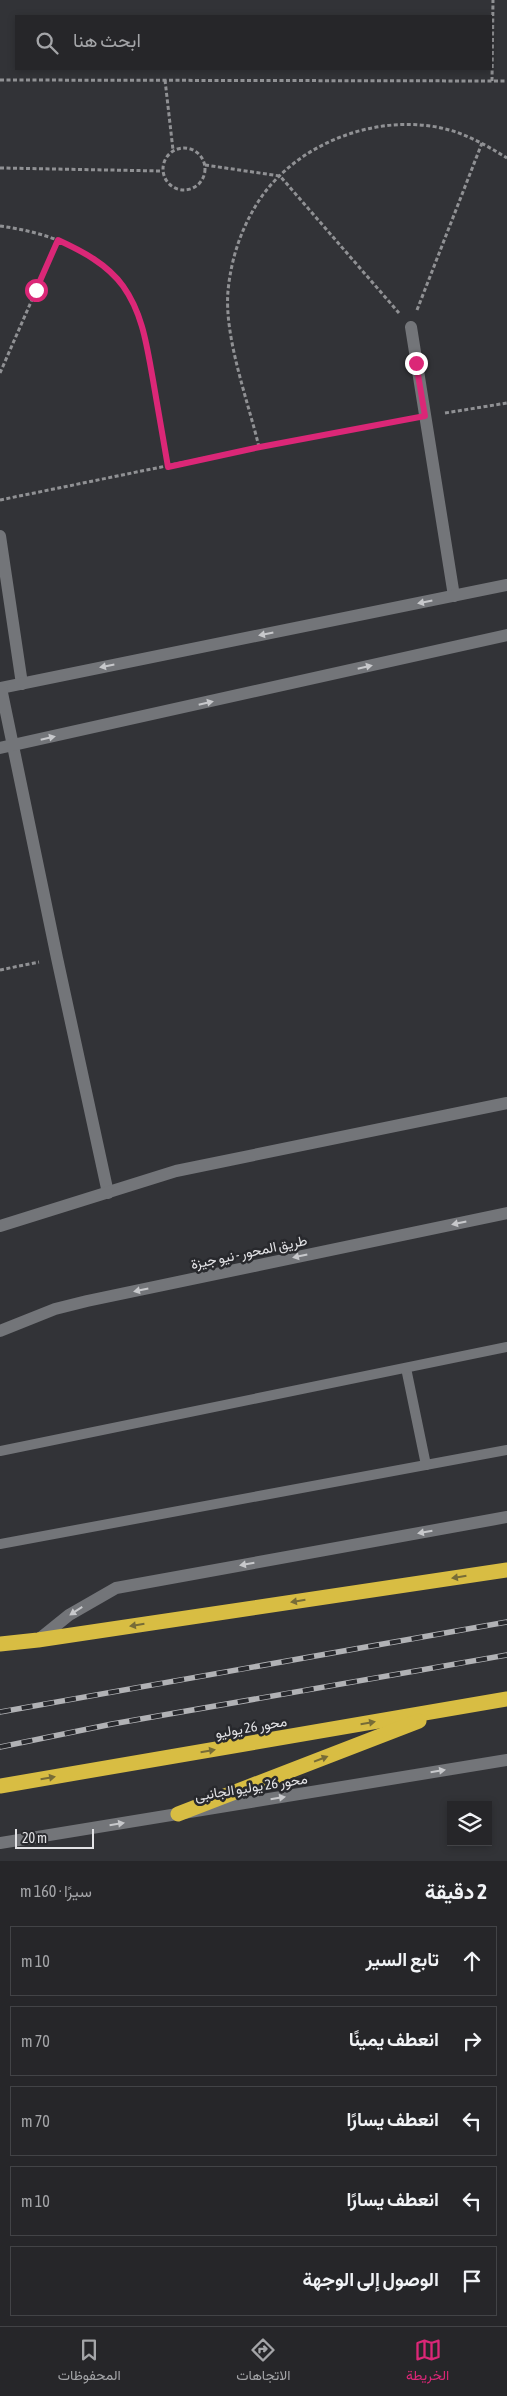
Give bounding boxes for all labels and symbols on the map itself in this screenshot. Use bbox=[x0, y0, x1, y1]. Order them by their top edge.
route start bbox=[25, 279, 48, 302]
route end bbox=[405, 352, 428, 375]
one-way arrow bbox=[417, 598, 433, 606]
one-way arrow bbox=[258, 630, 273, 638]
one-way arrow bbox=[98, 663, 114, 671]
one-way arrow bbox=[357, 663, 372, 671]
one-way arrow bbox=[199, 698, 215, 706]
one-way arrow bbox=[40, 734, 55, 742]
one-way arrow bbox=[452, 1219, 467, 1227]
street label: طريق المحور - نيو جيزة bbox=[189, 1232, 309, 1273]
one-way arrow bbox=[292, 1253, 308, 1261]
one-way arrow bbox=[133, 1286, 149, 1294]
one-way arrow bbox=[416, 1529, 432, 1537]
one-way arrow bbox=[239, 1561, 255, 1569]
one-way arrow bbox=[450, 1573, 466, 1581]
one-way arrow bbox=[290, 1597, 306, 1605]
one-way arrow bbox=[69, 1606, 82, 1616]
one-way arrow bbox=[129, 1621, 145, 1629]
street label: محور 26 يوليو bbox=[214, 1713, 288, 1742]
one-way arrow bbox=[361, 1719, 377, 1727]
one-way arrow bbox=[201, 1746, 217, 1754]
one-way arrow bbox=[314, 1755, 329, 1763]
one-way arrow bbox=[430, 1767, 446, 1775]
street label: محور 26 يوليو الجانبى bbox=[193, 1770, 309, 1805]
one-way arrow bbox=[40, 1773, 56, 1781]
one-way arrow bbox=[270, 1793, 286, 1801]
one-way arrow bbox=[110, 1820, 126, 1828]
scale bar bbox=[15, 1826, 94, 1849]

